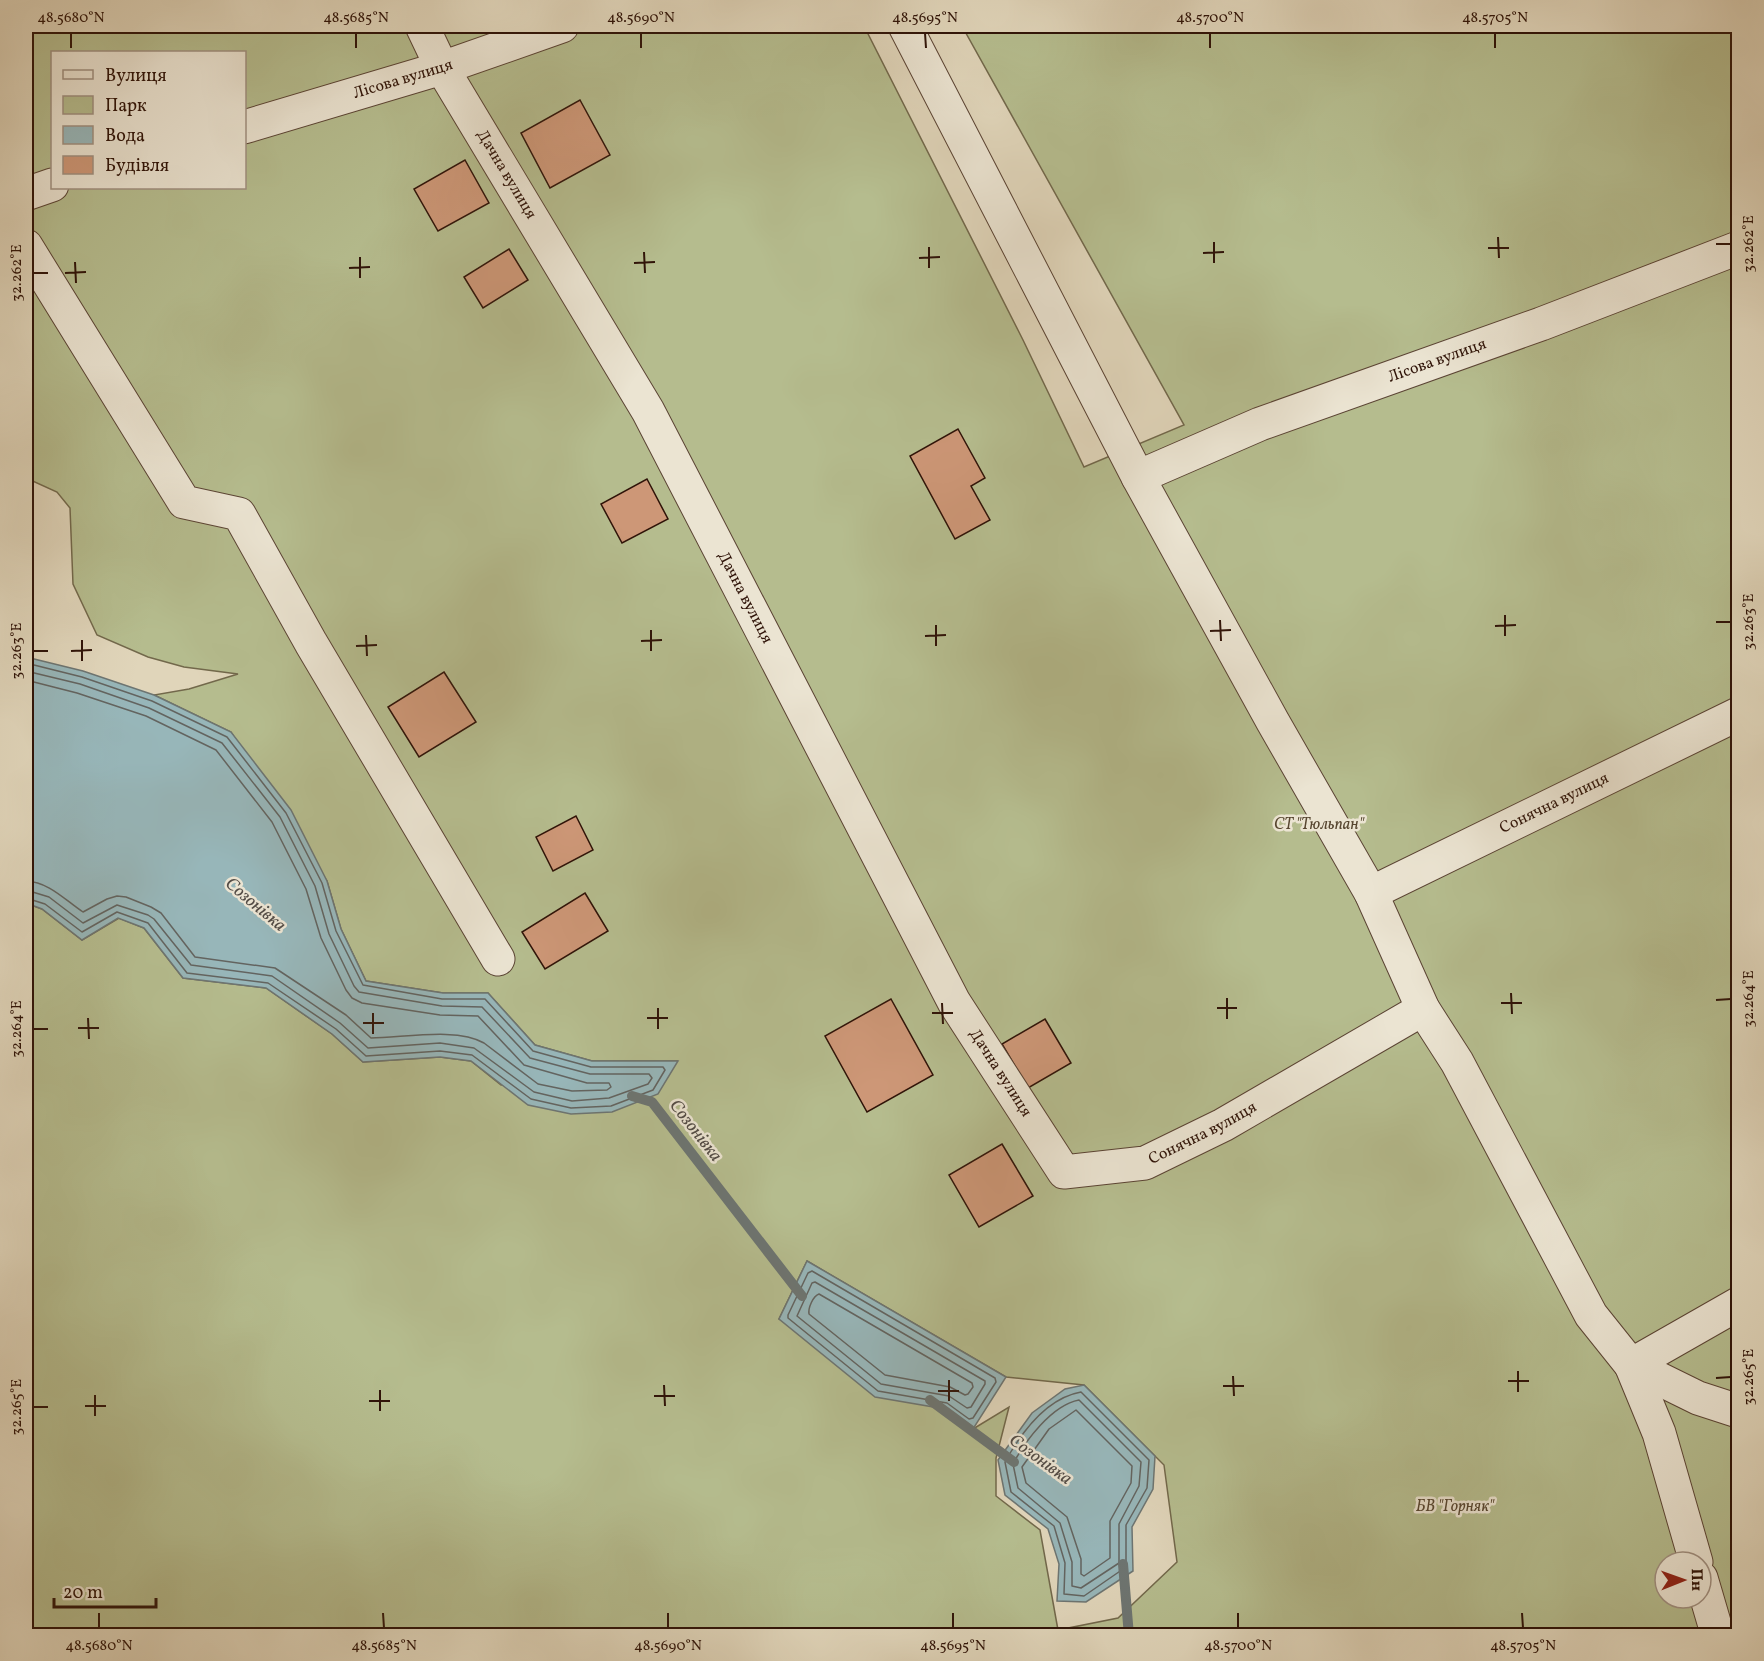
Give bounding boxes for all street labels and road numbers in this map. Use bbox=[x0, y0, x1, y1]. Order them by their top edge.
street label: Лісова вулиця bbox=[351, 54, 456, 105]
street label: Дачна вулиця bbox=[471, 126, 541, 224]
street label: Лісова вулиця bbox=[1385, 333, 1489, 389]
street label: Дачна вулиця bbox=[712, 548, 778, 648]
street label: Сонячна вулиця bbox=[1496, 768, 1613, 840]
street label: Дачна вулиця bbox=[963, 1025, 1037, 1122]
street label: Сонячна вулиця bbox=[1145, 1097, 1261, 1171]

